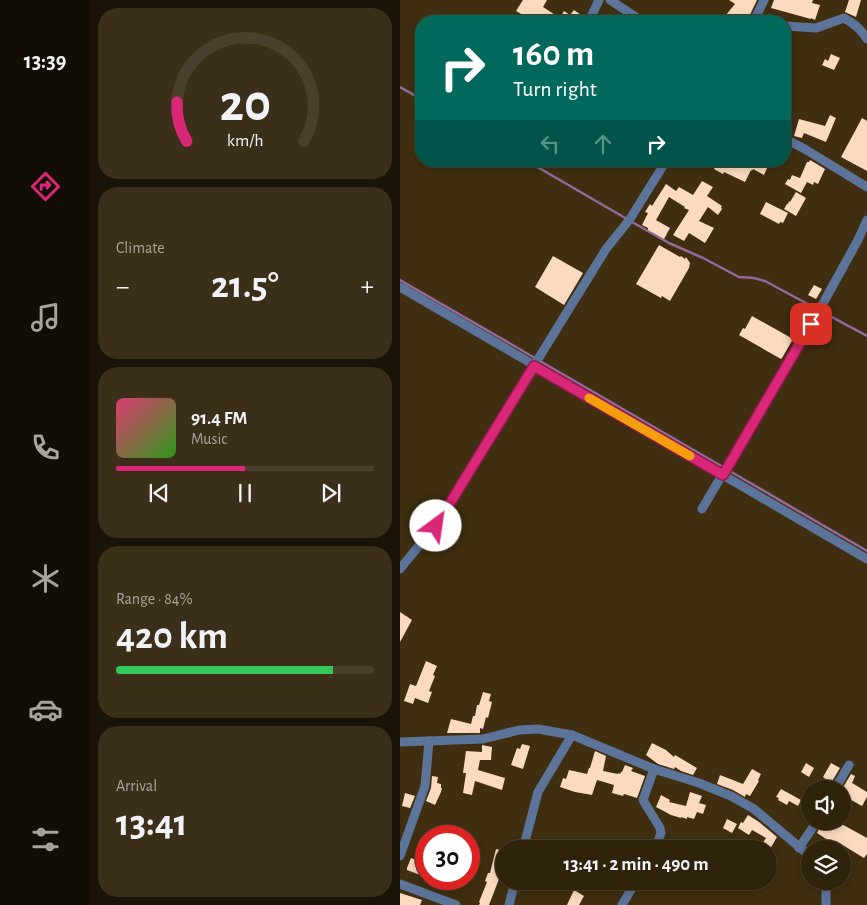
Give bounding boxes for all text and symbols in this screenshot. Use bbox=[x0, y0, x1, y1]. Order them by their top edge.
icon: right bbox=[430, 35, 495, 100]
text: 160 m bbox=[513, 37, 594, 72]
text: 13:39 bbox=[24, 50, 66, 72]
text: 20 bbox=[219, 78, 271, 130]
text: Turn right bbox=[513, 78, 597, 100]
icon: left bbox=[536, 130, 564, 158]
icon: ahead bbox=[589, 130, 617, 158]
icon: right bbox=[642, 130, 670, 158]
text: km/h bbox=[227, 132, 263, 150]
icon: directions bbox=[28, 169, 63, 204]
text: Climate bbox=[116, 240, 165, 256]
text: 21.5° bbox=[211, 267, 279, 305]
text: − bbox=[116, 273, 129, 301]
text: + bbox=[361, 273, 374, 301]
icon: music bbox=[28, 300, 63, 335]
pin bbox=[790, 303, 832, 345]
icon: arrive bbox=[797, 310, 825, 338]
text: 91.4 FM bbox=[191, 409, 247, 428]
icon: phone bbox=[28, 430, 63, 465]
text: Music bbox=[191, 431, 227, 447]
icon: previous bbox=[145, 479, 173, 507]
icon: pause bbox=[231, 479, 259, 507]
icon: next bbox=[317, 479, 345, 507]
position arrow bbox=[409, 499, 461, 551]
icon: climate bbox=[28, 561, 63, 596]
text: Range · 84% bbox=[116, 591, 193, 607]
text: 420 km bbox=[116, 618, 228, 656]
icon: car bbox=[28, 692, 63, 727]
text: Arrival bbox=[116, 778, 157, 794]
map controls bbox=[801, 780, 851, 890]
button: sound bbox=[801, 780, 851, 830]
text: 13:41 bbox=[116, 805, 188, 843]
icon: filters bbox=[28, 822, 63, 857]
speed limit sign: 30 bbox=[415, 825, 480, 890]
button: layers bbox=[801, 840, 851, 890]
text: 13:41 · 2 min · 490 m bbox=[564, 855, 708, 874]

